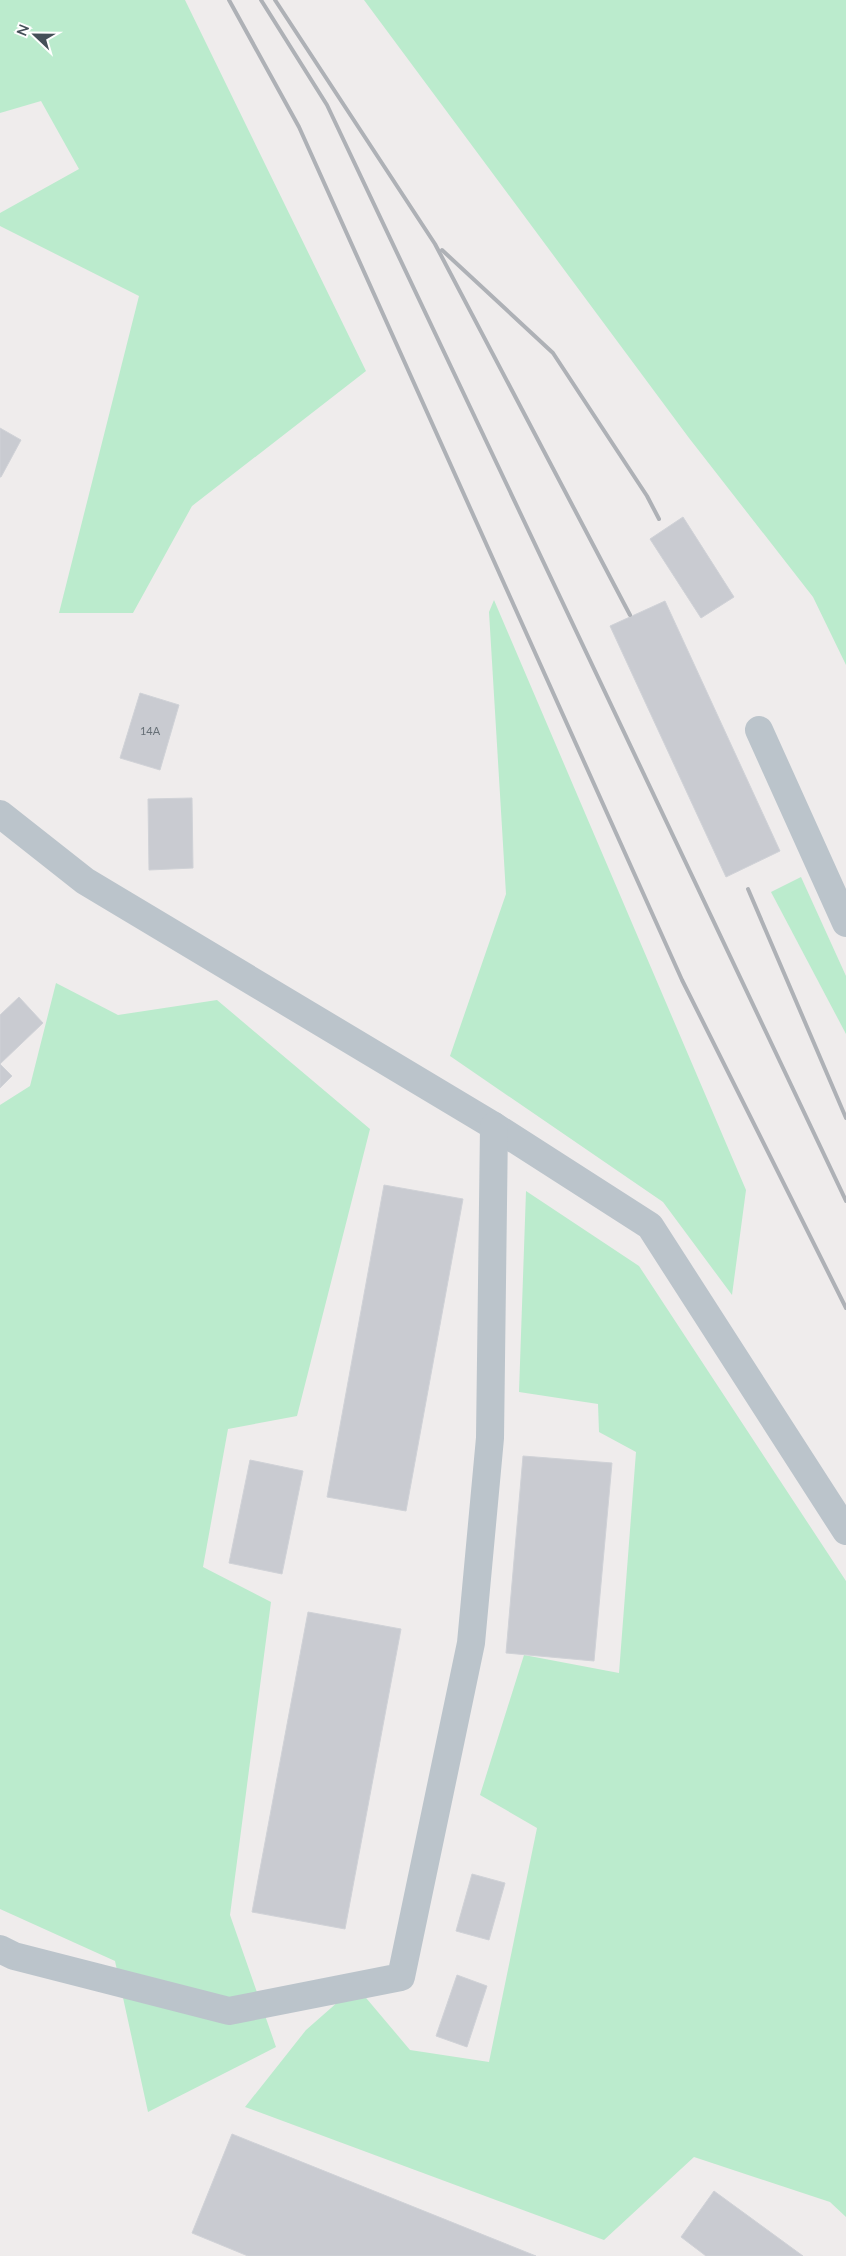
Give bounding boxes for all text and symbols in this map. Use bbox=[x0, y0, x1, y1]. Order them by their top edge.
north arrow bbox=[10, 10, 60, 60]
text: N bbox=[13, 22, 32, 38]
house number: 14А bbox=[140, 724, 161, 737]

